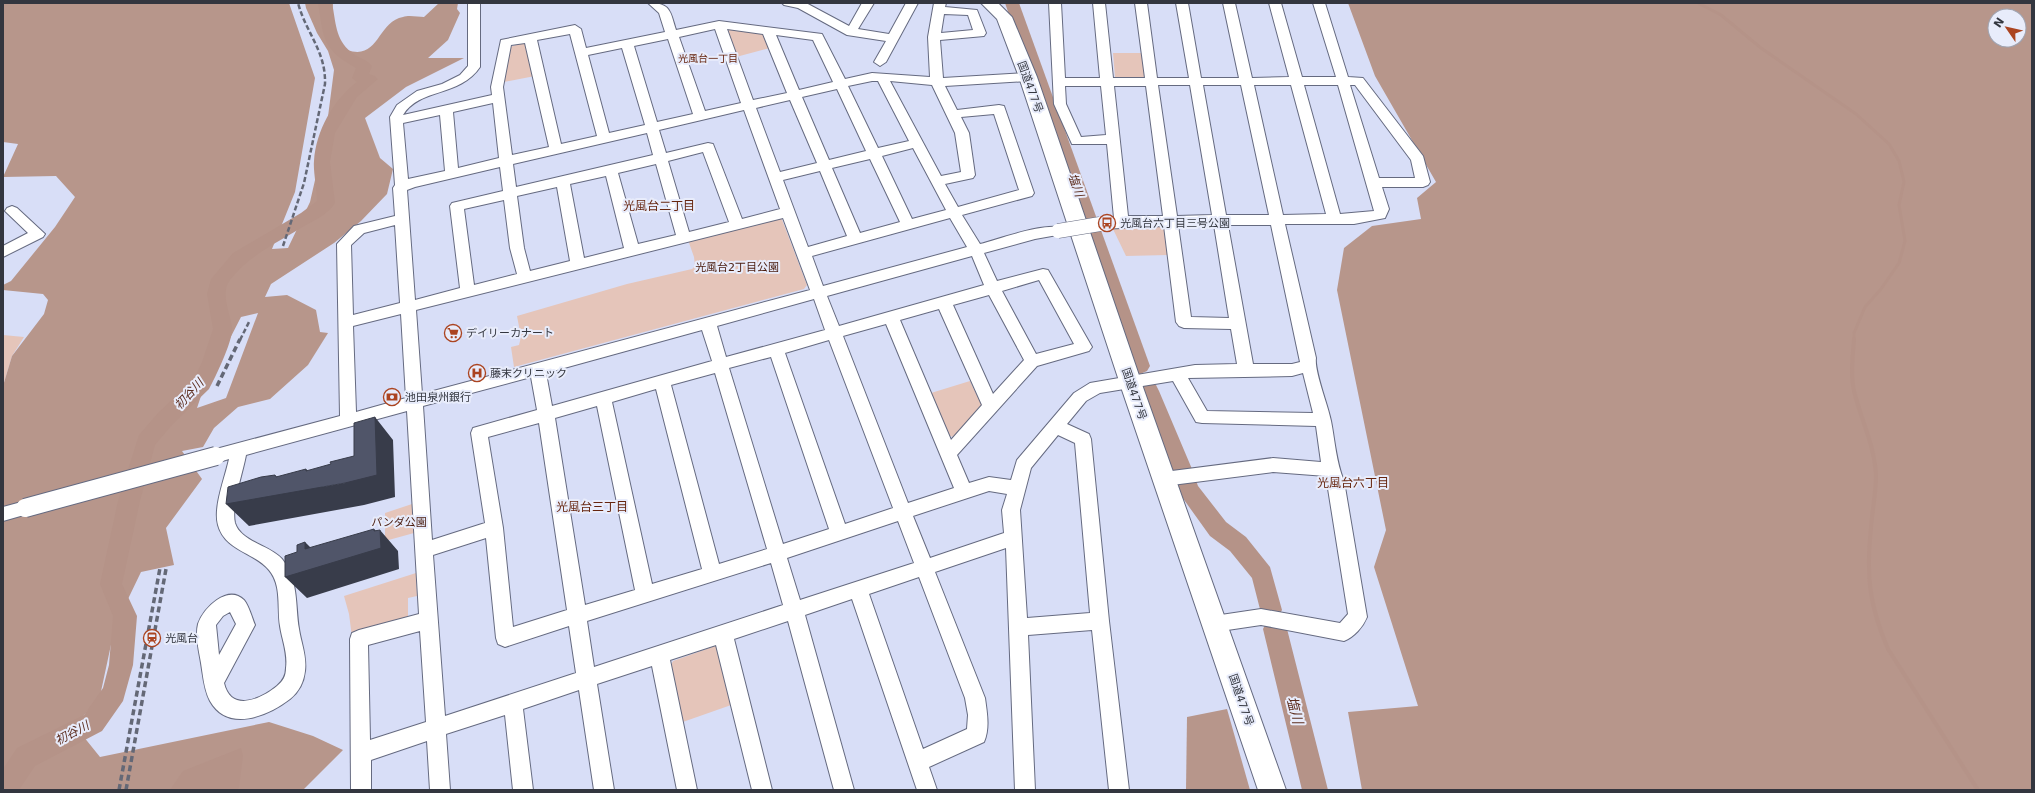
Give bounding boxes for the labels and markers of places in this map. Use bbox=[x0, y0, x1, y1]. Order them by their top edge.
bus stop icon: 光風台六丁目三号公園 bbox=[1097, 213, 1117, 233]
place label: 光風台六丁目三号公園 bbox=[1120, 217, 1230, 230]
supermarket icon: デイリーカナート bbox=[443, 323, 463, 343]
place label: デイリーカナート bbox=[466, 327, 554, 340]
hospital icon: 藤末クリニック bbox=[467, 363, 487, 383]
place label: 藤末クリニック bbox=[490, 367, 567, 380]
bank icon: 池田泉州銀行 bbox=[382, 387, 402, 407]
place label: 池田泉州銀行 bbox=[405, 391, 471, 404]
station icon: 光風台 bbox=[142, 628, 162, 648]
place label: 光風台 bbox=[165, 632, 198, 645]

